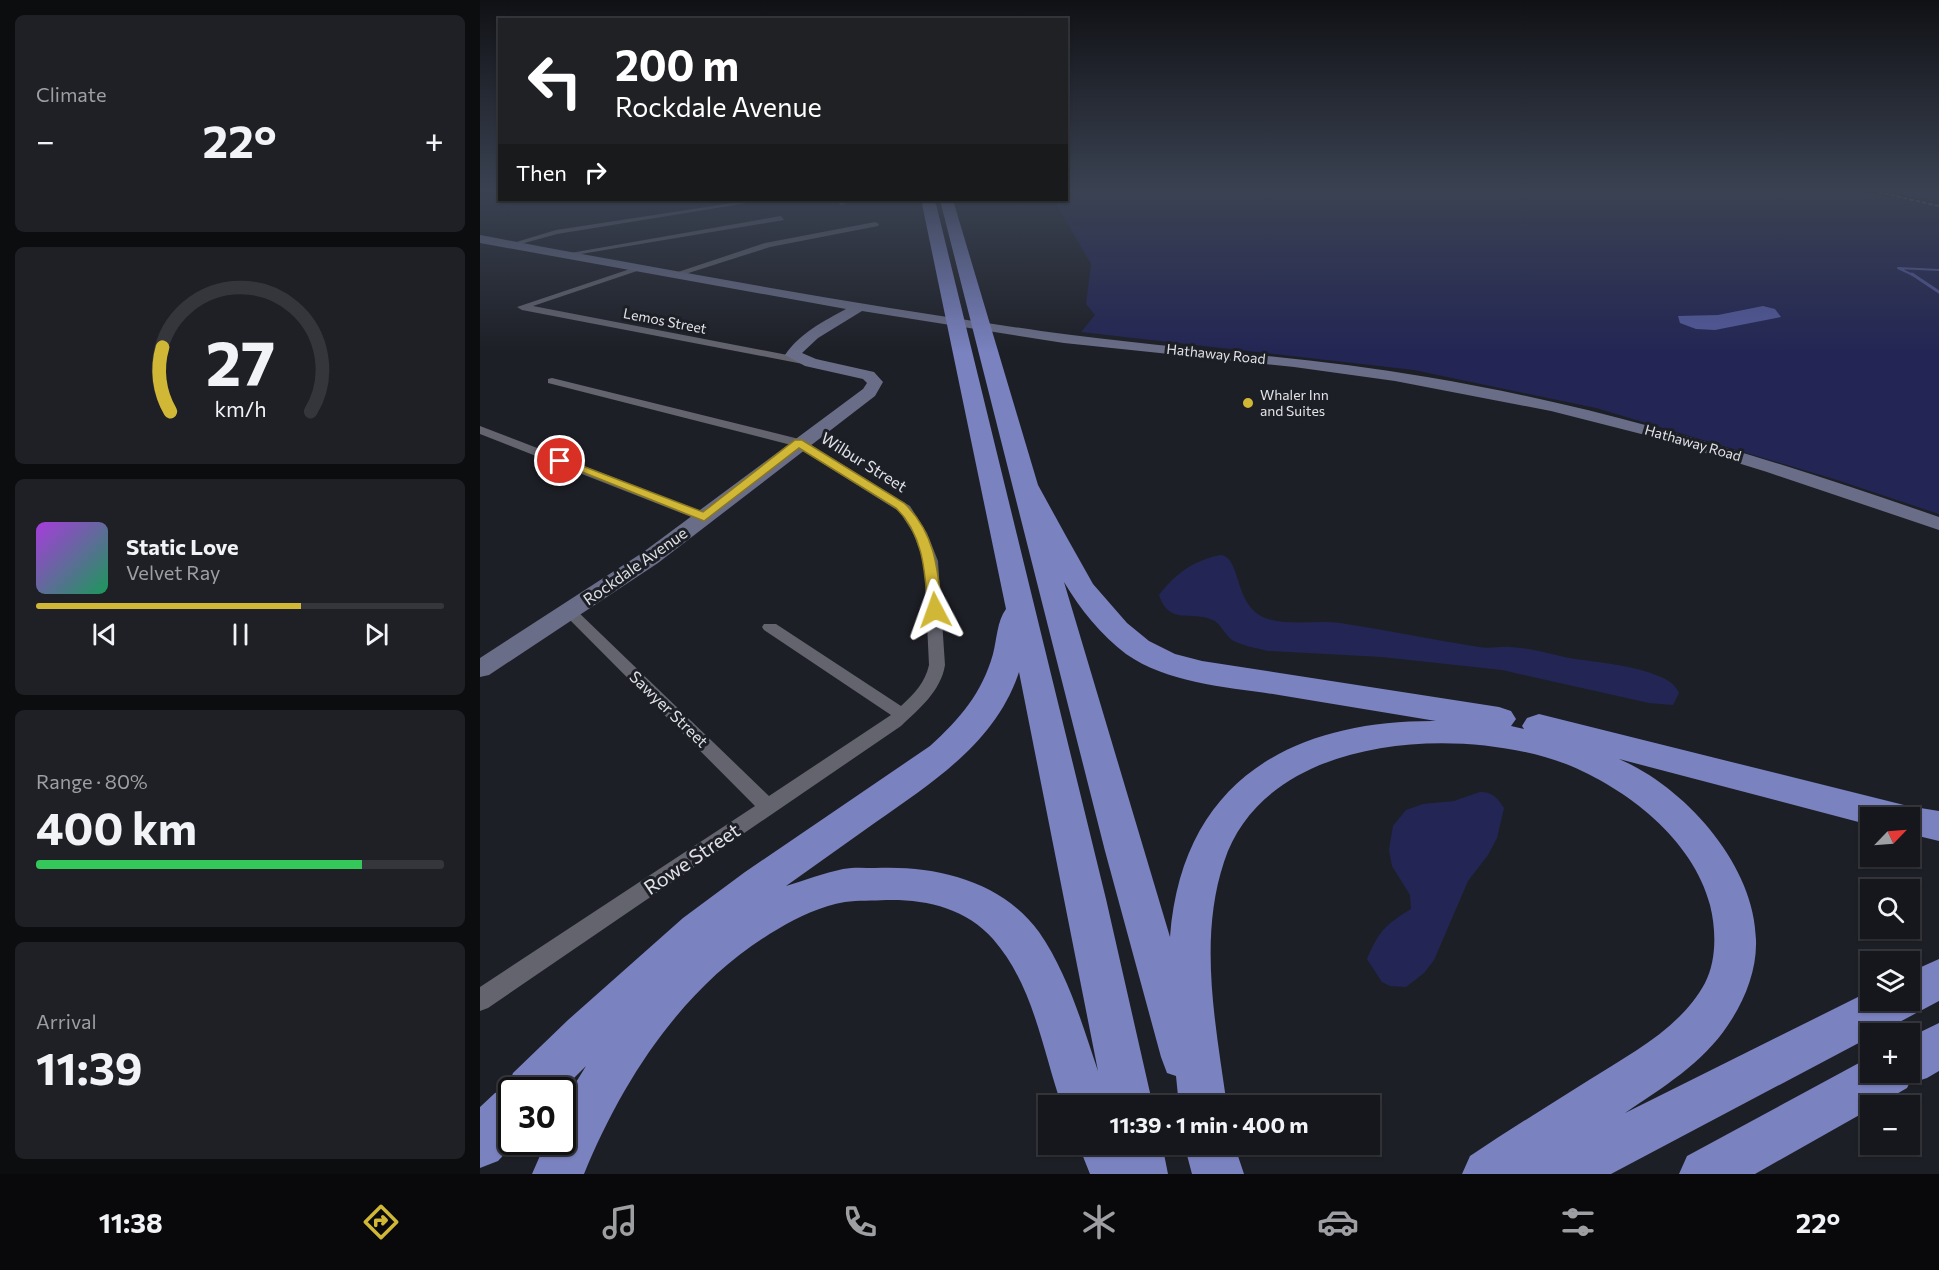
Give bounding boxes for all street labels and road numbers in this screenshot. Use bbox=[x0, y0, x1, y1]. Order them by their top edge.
street label: Lemos Street bbox=[622, 304, 708, 337]
street label: Hathaway Road bbox=[1166, 340, 1266, 367]
street label: Hathaway Road bbox=[1643, 421, 1743, 464]
street label: Wilbur Street bbox=[818, 428, 911, 496]
street label: Rockdale Avenue bbox=[579, 523, 690, 609]
street label: Sawyer Street bbox=[626, 667, 713, 751]
street label: Rowe Street bbox=[639, 817, 744, 899]

